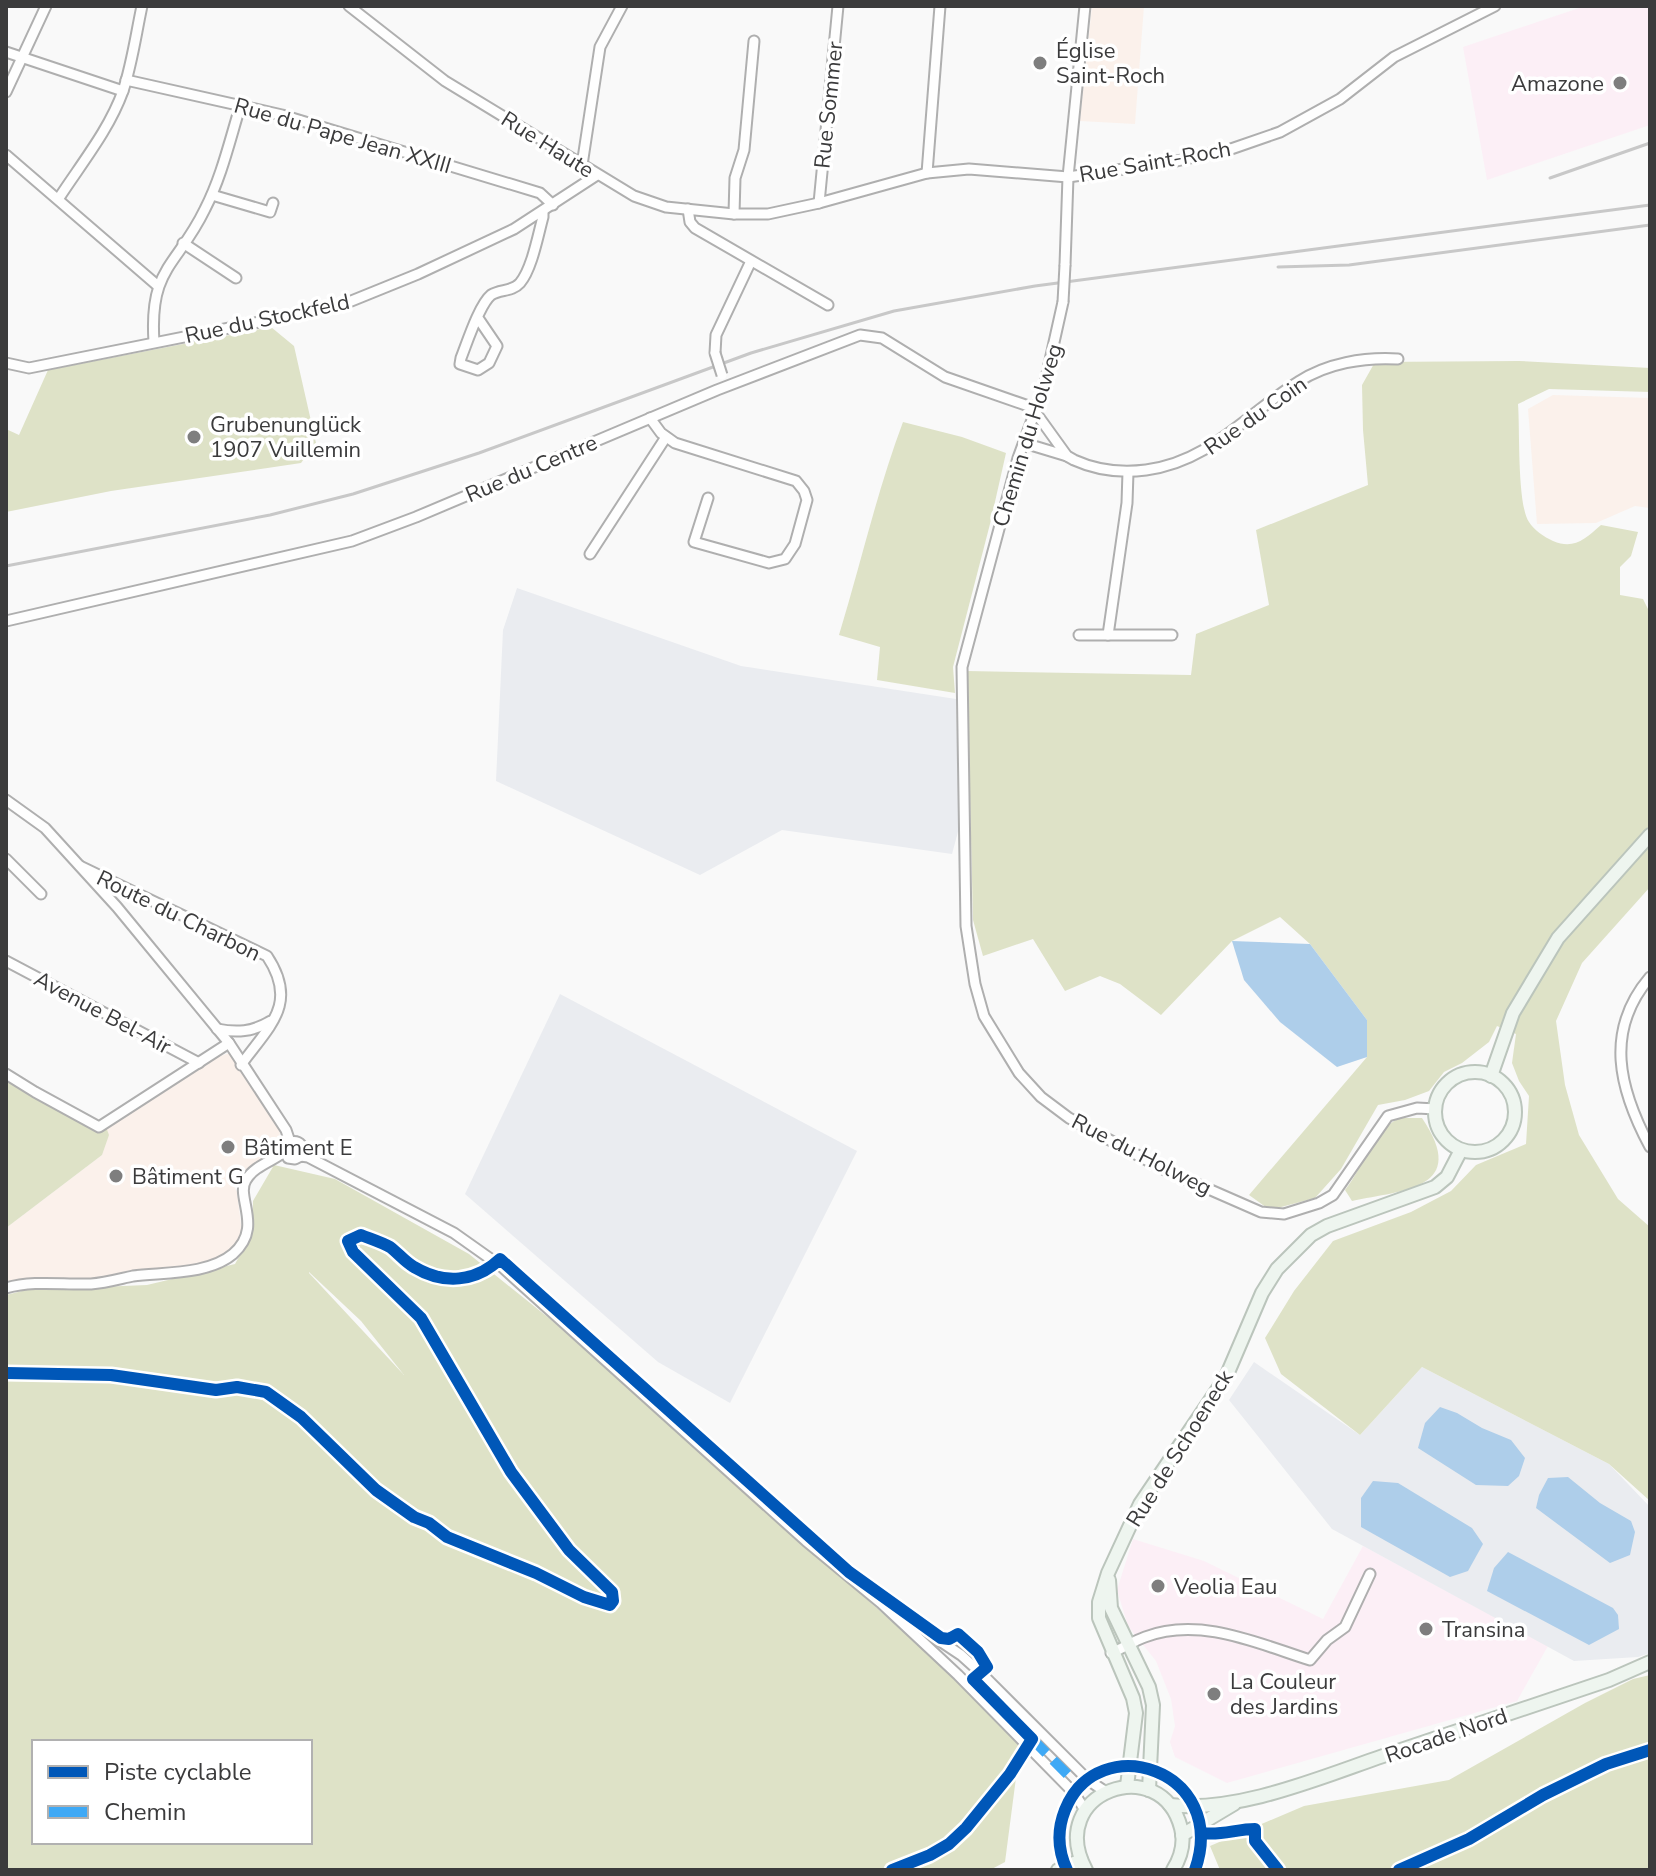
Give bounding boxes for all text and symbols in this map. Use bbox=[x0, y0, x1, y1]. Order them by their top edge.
place label: Église Saint-Roch bbox=[1056, 36, 1165, 91]
street label: Rue Sommer bbox=[807, 40, 851, 170]
marker: Église Saint-Roch bbox=[1031, 54, 1049, 72]
place label: Amazone bbox=[1511, 69, 1604, 99]
marker: Amazone bbox=[1611, 74, 1629, 92]
street label: Rue du Pape Jean XXIII bbox=[231, 91, 455, 181]
street label: Rue Haute bbox=[495, 104, 600, 185]
street label: Rue Saint-Roch bbox=[1077, 134, 1233, 190]
street label: Rue du Stockfeld bbox=[182, 287, 352, 351]
street label: Chemin du Holweg bbox=[986, 340, 1070, 531]
street label: Rue du Coin bbox=[1198, 369, 1313, 462]
place label: Grubenunglück 1907 Vuillemin bbox=[210, 410, 362, 465]
marker: Grubenunglück 1907 Vuillemin bbox=[185, 428, 203, 446]
street label: Rue du Centre bbox=[461, 428, 602, 510]
street label: Route du Charbon bbox=[91, 863, 266, 969]
street label: Avenue Bel-Air bbox=[29, 964, 177, 1062]
street label: Rue du Holweg bbox=[1066, 1107, 1217, 1203]
place label: Bâtiment E bbox=[244, 1133, 353, 1163]
marker: Bâtiment E bbox=[219, 1138, 237, 1156]
place label: Bâtiment G bbox=[132, 1162, 244, 1192]
marker: Bâtiment G bbox=[107, 1167, 125, 1185]
street label: Rue de Schoeneck bbox=[1119, 1363, 1241, 1533]
place label: Veolia Eau bbox=[1173, 1572, 1277, 1602]
marker: Veolia Eau bbox=[1149, 1577, 1167, 1595]
place label: Transina bbox=[1442, 1615, 1525, 1645]
marker: Transina bbox=[1417, 1620, 1435, 1638]
place label: La Couleur des Jardins bbox=[1230, 1667, 1338, 1722]
marker: La Couleur des Jardins bbox=[1205, 1685, 1223, 1703]
street label: Rocade Nord bbox=[1381, 1701, 1512, 1771]
legend bbox=[32, 1740, 312, 1844]
text: Piste cyclable bbox=[104, 1756, 251, 1788]
text: Chemin bbox=[104, 1796, 186, 1828]

